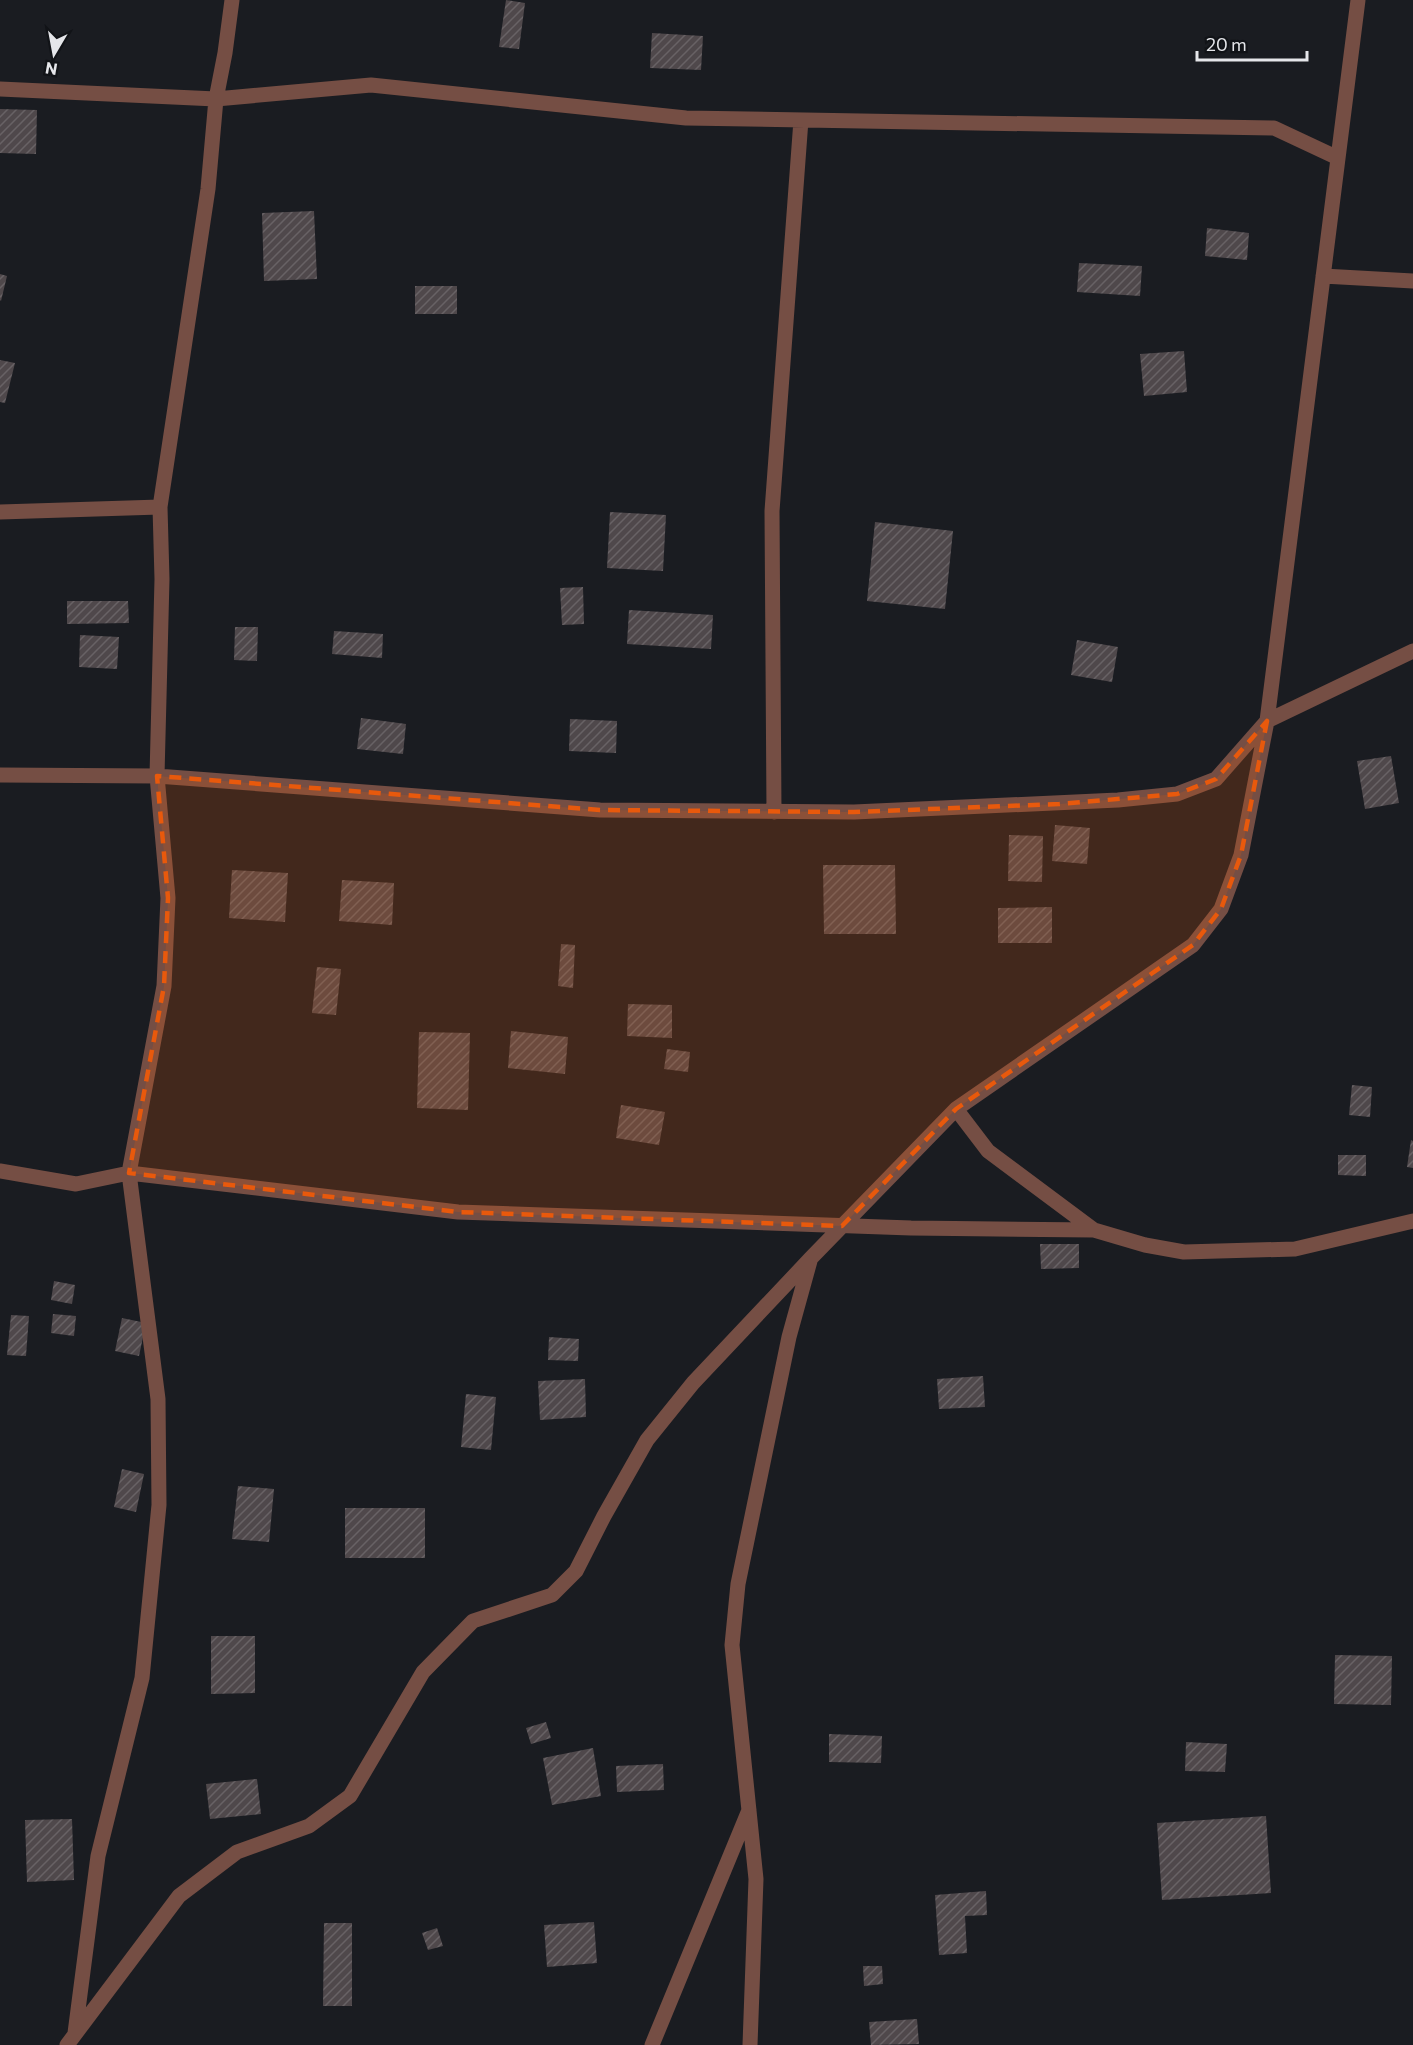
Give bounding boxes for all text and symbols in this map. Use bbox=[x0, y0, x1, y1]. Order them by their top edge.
north arrow bbox=[24, 24, 84, 84]
scale bar bbox=[1197, 24, 1306, 62]
text: 20 m bbox=[1206, 33, 1247, 55]
text: N bbox=[44, 59, 59, 80]

